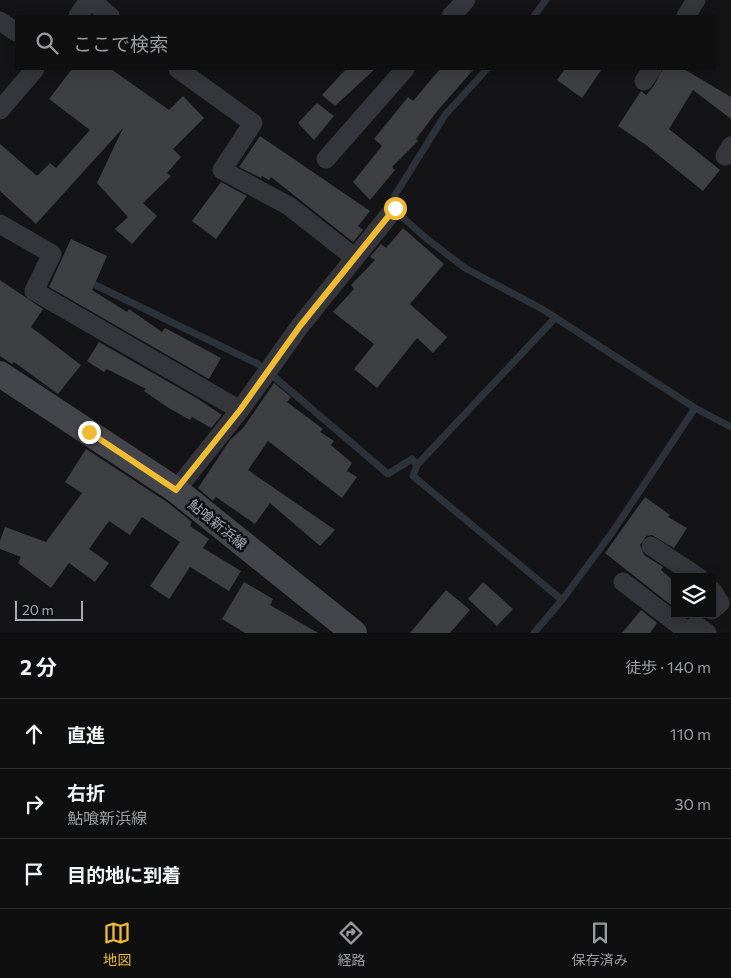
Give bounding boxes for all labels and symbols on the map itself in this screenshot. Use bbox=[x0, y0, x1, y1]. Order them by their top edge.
route start bbox=[384, 197, 407, 220]
route end bbox=[78, 421, 101, 444]
street label: 鮎喰新浜線 bbox=[185, 495, 251, 553]
scale bar bbox=[15, 598, 82, 621]

